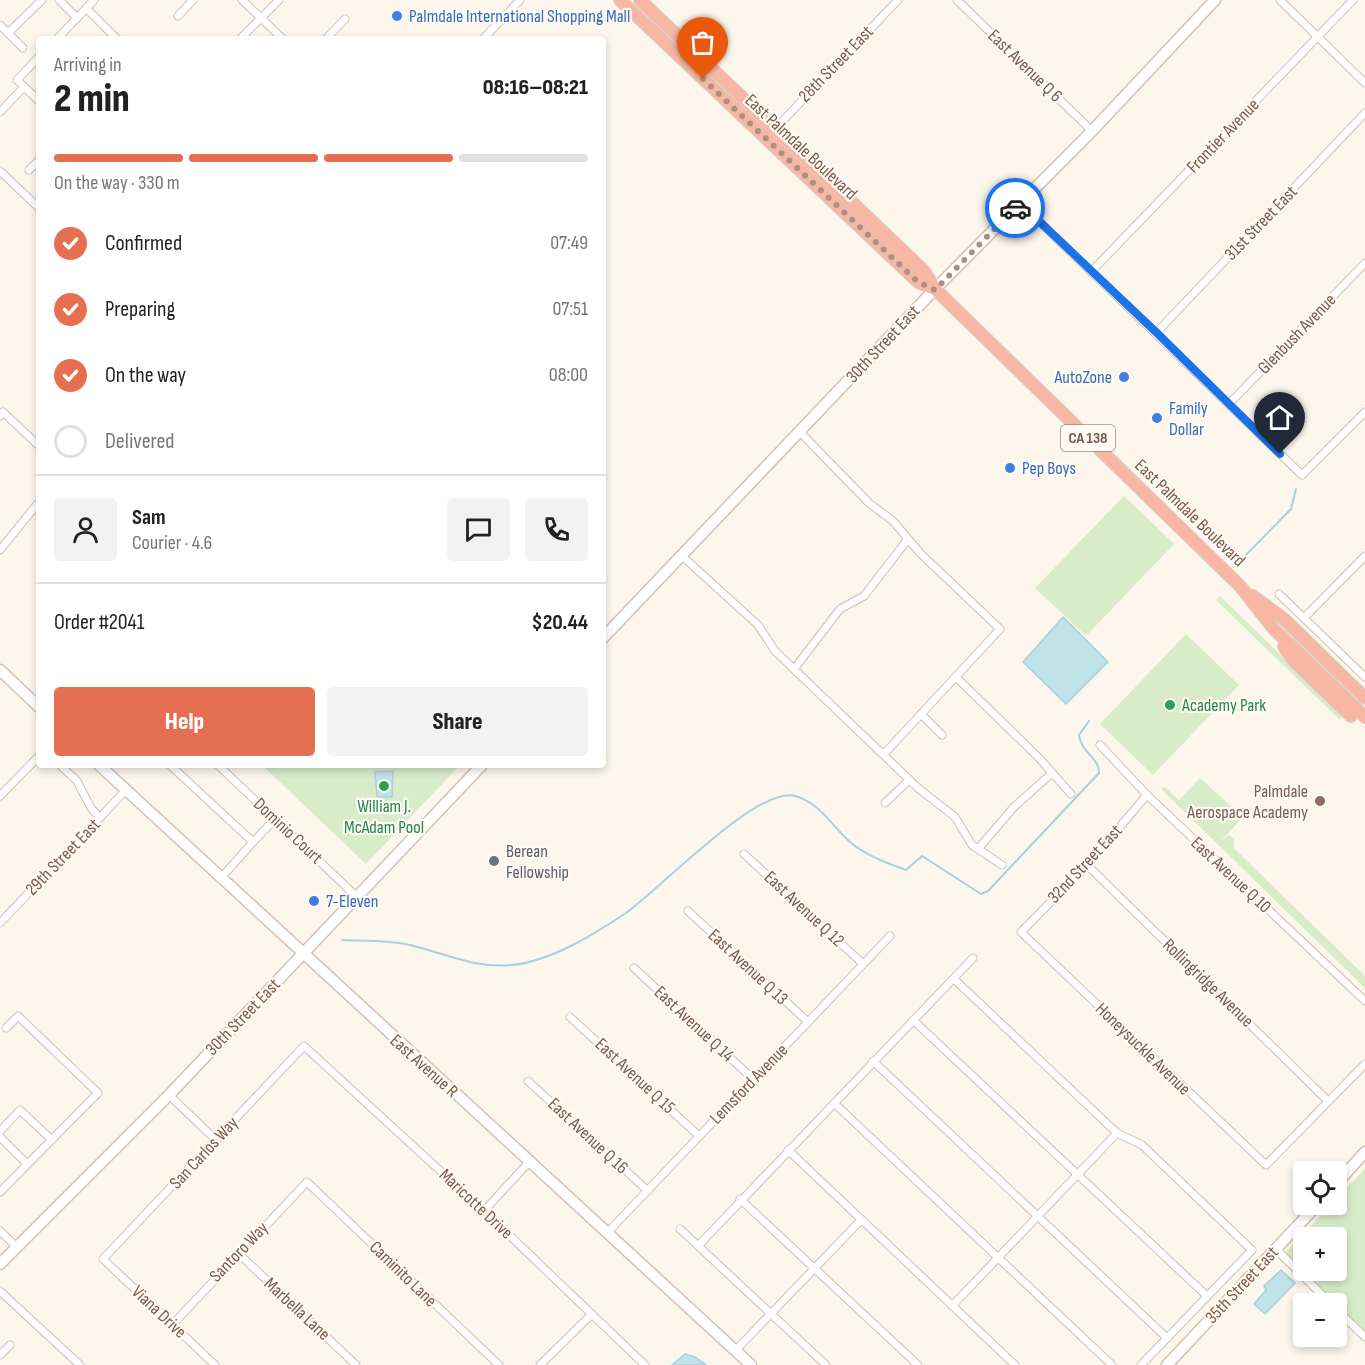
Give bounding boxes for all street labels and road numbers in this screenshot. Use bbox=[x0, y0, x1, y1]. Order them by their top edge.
street label: 28th Street East bbox=[794, 21, 878, 107]
street label: East Avenue Q 6 bbox=[983, 25, 1067, 107]
street label: East Palmdale Boulevard bbox=[741, 90, 861, 204]
street label: Frontier Avenue bbox=[1182, 95, 1264, 177]
street label: 31st Street East bbox=[1220, 181, 1302, 265]
street label: Glenbush Avenue bbox=[1254, 290, 1340, 378]
street label: 30th Street East bbox=[842, 300, 925, 387]
road number: CA 138 bbox=[1061, 425, 1115, 451]
street label: East Palmdale Boulevard bbox=[1130, 455, 1250, 571]
street label: Dominio Court bbox=[249, 794, 327, 869]
street label: 29th Street East bbox=[21, 814, 105, 900]
street label: 32nd Street East bbox=[1043, 820, 1127, 908]
street label: East Avenue Q 10 bbox=[1187, 833, 1275, 917]
street label: East Avenue Q 12 bbox=[760, 867, 848, 951]
street label: East Avenue Q 13 bbox=[704, 925, 792, 1009]
street label: Rollingridge Avenue bbox=[1158, 934, 1258, 1032]
street label: 30th Street East bbox=[201, 974, 285, 1060]
street label: East Avenue Q 14 bbox=[650, 982, 739, 1067]
street label: Honeysuckle Avenue bbox=[1091, 998, 1195, 1100]
street label: East Avenue R bbox=[386, 1030, 462, 1102]
street label: East Avenue Q 15 bbox=[591, 1034, 679, 1118]
street label: Lemsford Avenue bbox=[706, 1040, 792, 1128]
street label: East Avenue Q 16 bbox=[544, 1094, 632, 1178]
street label: San Carlos Way bbox=[165, 1113, 243, 1193]
street label: Maricotte Drive bbox=[435, 1165, 517, 1243]
street label: Santoro Way bbox=[205, 1218, 273, 1286]
street label: Caminito Lane bbox=[365, 1237, 441, 1311]
street label: 35th Street East bbox=[1201, 1242, 1283, 1328]
street label: Marbella Lane bbox=[260, 1273, 334, 1345]
street label: Viana Drive bbox=[127, 1281, 191, 1343]

